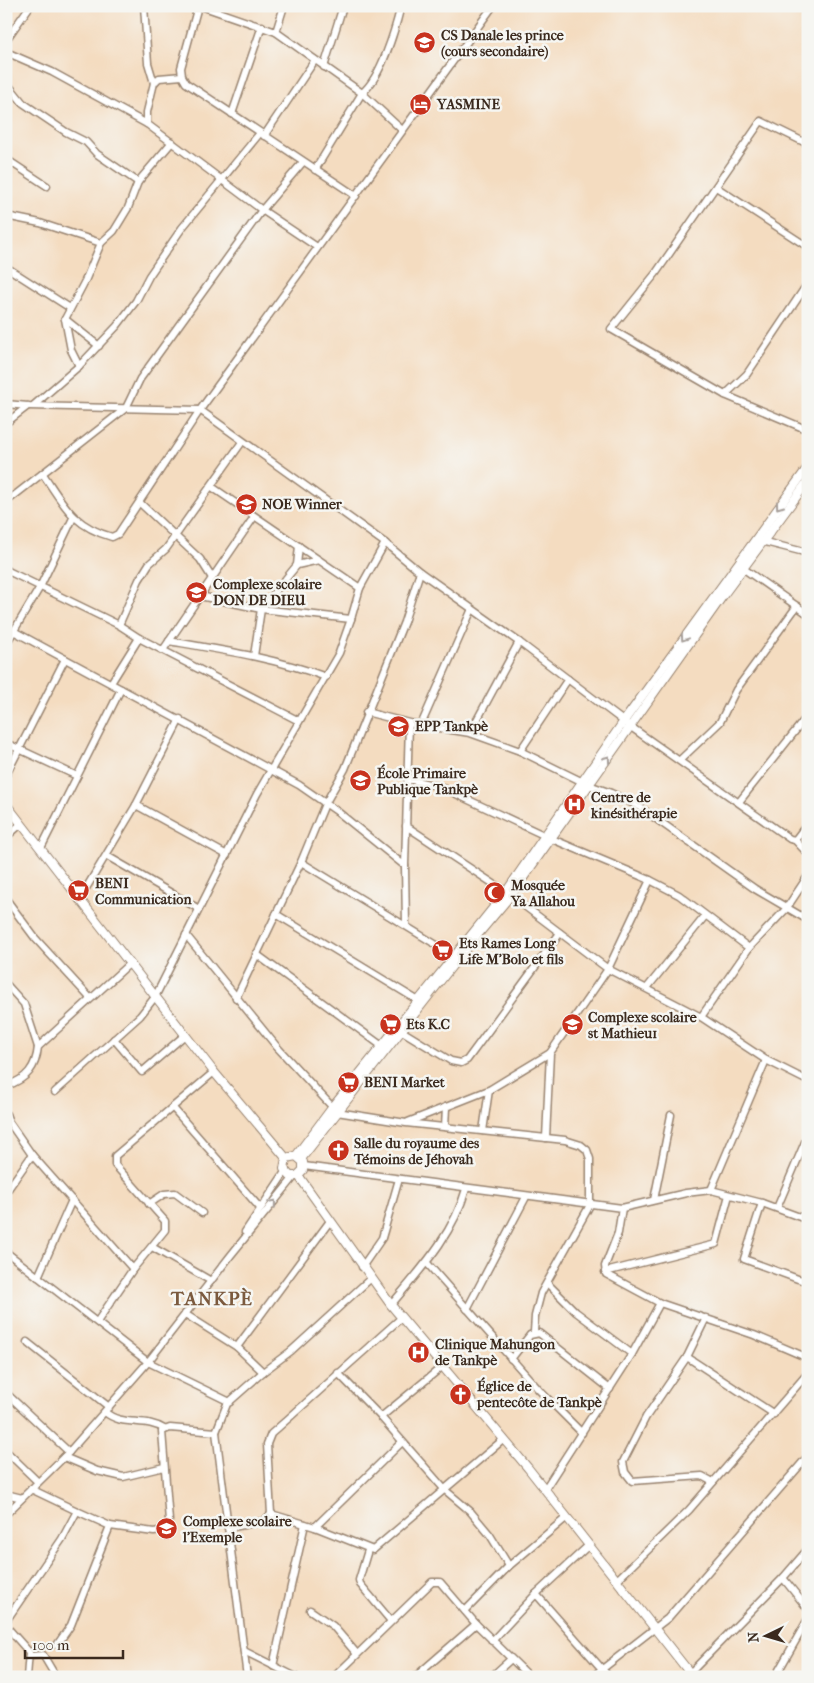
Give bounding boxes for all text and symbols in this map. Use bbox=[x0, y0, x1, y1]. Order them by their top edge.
place label: CS Danale les prince (cours secondaire) bbox=[441, 27, 564, 60]
school or university icon: CS Danale les prince (cours secondaire) bbox=[413, 31, 437, 55]
hotel icon: YASMINE bbox=[409, 92, 433, 116]
place label: YASMINE bbox=[436, 96, 500, 113]
school or university icon: NOE Winner bbox=[234, 492, 258, 516]
place label: NOE Winner bbox=[262, 496, 343, 513]
one-way arrow bbox=[776, 500, 785, 510]
place label: Complexe scolaire DON DE DIEU bbox=[213, 576, 322, 609]
school or university icon: Complexe scolaire DON DE DIEU bbox=[185, 580, 209, 604]
one-way arrow bbox=[681, 632, 690, 642]
school or university icon: EPP Tankpè bbox=[387, 714, 411, 738]
place label: EPP Tankpè bbox=[415, 718, 488, 735]
one-way arrow bbox=[601, 755, 610, 765]
place label: École Primaire Publique Tankpè bbox=[377, 764, 478, 798]
school or university icon: École Primaire Publique Tankpè bbox=[349, 769, 373, 793]
place label: Centre de kinésithérapie bbox=[590, 789, 677, 822]
hospital icon: Centre de kinésithérapie bbox=[563, 793, 587, 817]
place label: BENI Communication bbox=[95, 875, 192, 908]
place label: Mosquée Ya Allahou bbox=[510, 877, 575, 910]
supermarket icon: BENI Communication bbox=[67, 879, 91, 903]
mosque icon: Mosquée Ya Allahou bbox=[483, 881, 507, 905]
place label: Ets Rames Long Life M'Bolo et fils bbox=[459, 935, 564, 968]
supermarket icon: Ets Rames Long Life M'Bolo et fils bbox=[431, 939, 455, 963]
place label: Complexe scolaire st Mathieu1 bbox=[588, 1009, 697, 1042]
supermarket icon: Ets K.C bbox=[378, 1012, 402, 1036]
school or university icon: Complexe scolaire st Mathieu1 bbox=[560, 1013, 584, 1037]
place label: Ets K.C bbox=[406, 1016, 450, 1033]
supermarket icon: BENI Market bbox=[336, 1070, 360, 1094]
place label: BENI Market bbox=[364, 1074, 446, 1091]
place label: Salle du royaume des Témoins de Jéhovah bbox=[353, 1135, 480, 1168]
church icon: Salle du royaume des Témoins de Jéhovah bbox=[326, 1139, 350, 1163]
one-way arrow bbox=[267, 1200, 276, 1209]
district label: TANKPÈ bbox=[170, 1287, 253, 1310]
place label: Clinique Mahungon de Tankpè bbox=[435, 1336, 556, 1369]
hospital icon: Clinique Mahungon de Tankpè bbox=[407, 1340, 431, 1364]
place label: Églice de pentecôte de Tankpè bbox=[476, 1377, 602, 1411]
church icon: Églice de pentecôte de Tankpè bbox=[449, 1382, 473, 1406]
place label: Complexe scolaire l'Exemple bbox=[182, 1513, 292, 1546]
school or university icon: Complexe scolaire l'Exemple bbox=[155, 1517, 179, 1541]
north arrow bbox=[742, 1610, 792, 1660]
scale bar bbox=[25, 1628, 122, 1660]
text: N bbox=[745, 1631, 762, 1643]
text: 100 m bbox=[32, 1636, 70, 1654]

